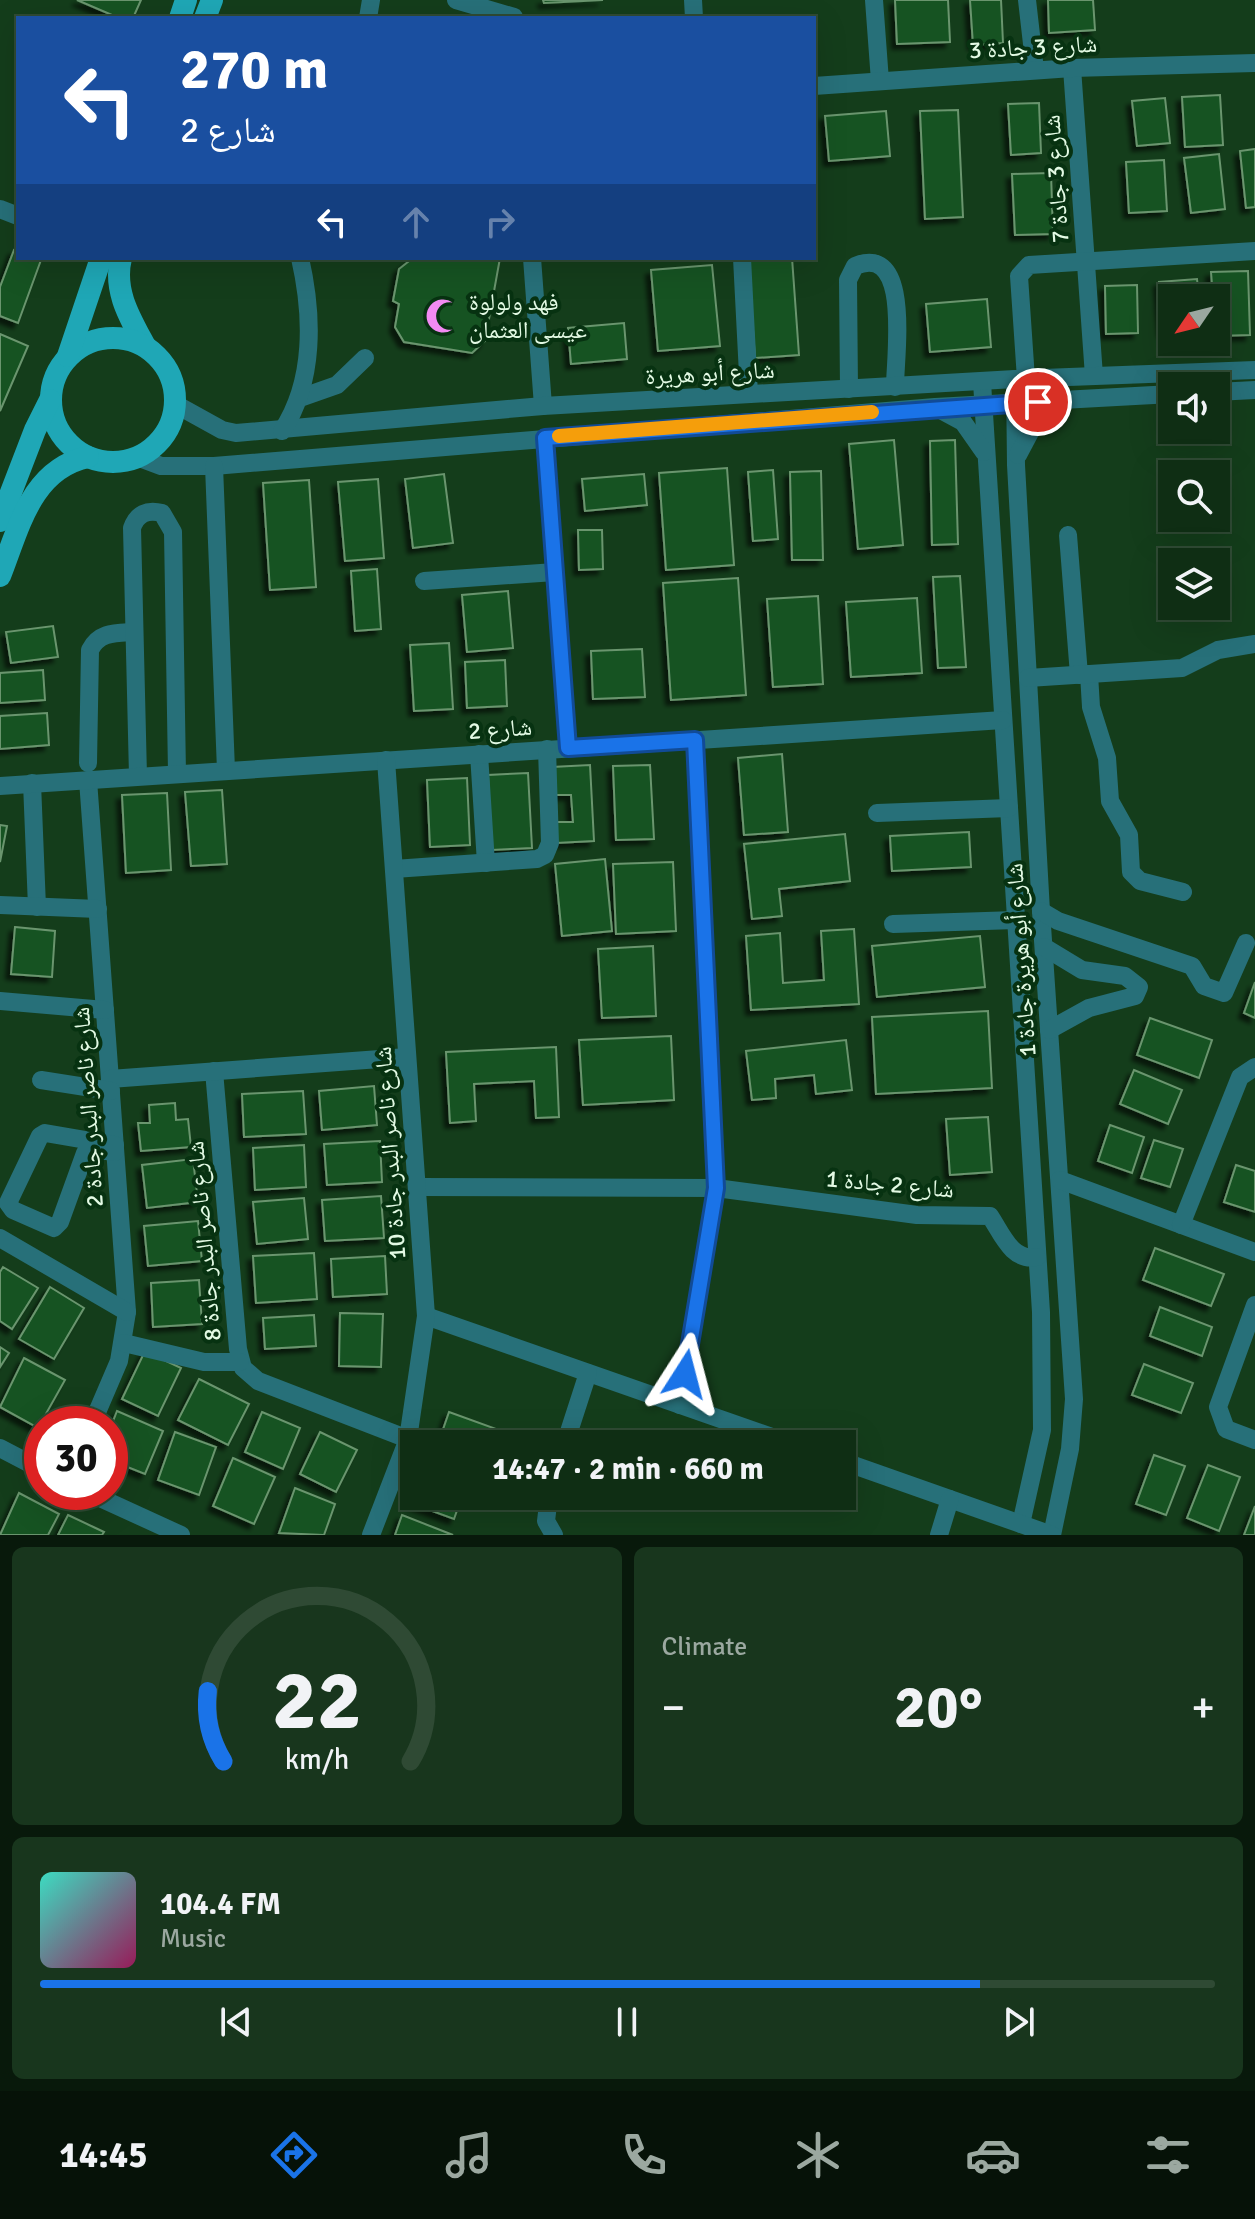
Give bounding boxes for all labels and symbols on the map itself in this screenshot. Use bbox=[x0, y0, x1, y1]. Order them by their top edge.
street label: شارع 3 جادة 3 bbox=[968, 29, 1098, 65]
street label: شارع 3 جادة 7 bbox=[1037, 114, 1075, 244]
north arrow bbox=[1158, 284, 1230, 356]
place label: فهد ولولوة عيسى العثمان bbox=[469, 287, 587, 345]
mosque icon: فهد ولولوة عيسى العثمان bbox=[424, 297, 462, 335]
street label: شارع أبو هريرة bbox=[645, 355, 775, 391]
pin bbox=[1004, 368, 1072, 436]
street label: شارع 2 bbox=[467, 712, 533, 746]
street label: شارع أبو هريرة جادة 1 bbox=[999, 862, 1043, 1058]
street label: شارع ناصر البدر جادة 2 bbox=[66, 1006, 110, 1208]
street label: شارع ناصر البدر جادة 10 bbox=[368, 1046, 412, 1260]
street label: شارع ناصر البدر جادة 8 bbox=[180, 1140, 228, 1342]
street label: شارع 2 جادة 1 bbox=[825, 1163, 955, 1205]
position arrow bbox=[643, 1332, 727, 1416]
speed limit sign: 30 bbox=[24, 1406, 128, 1510]

